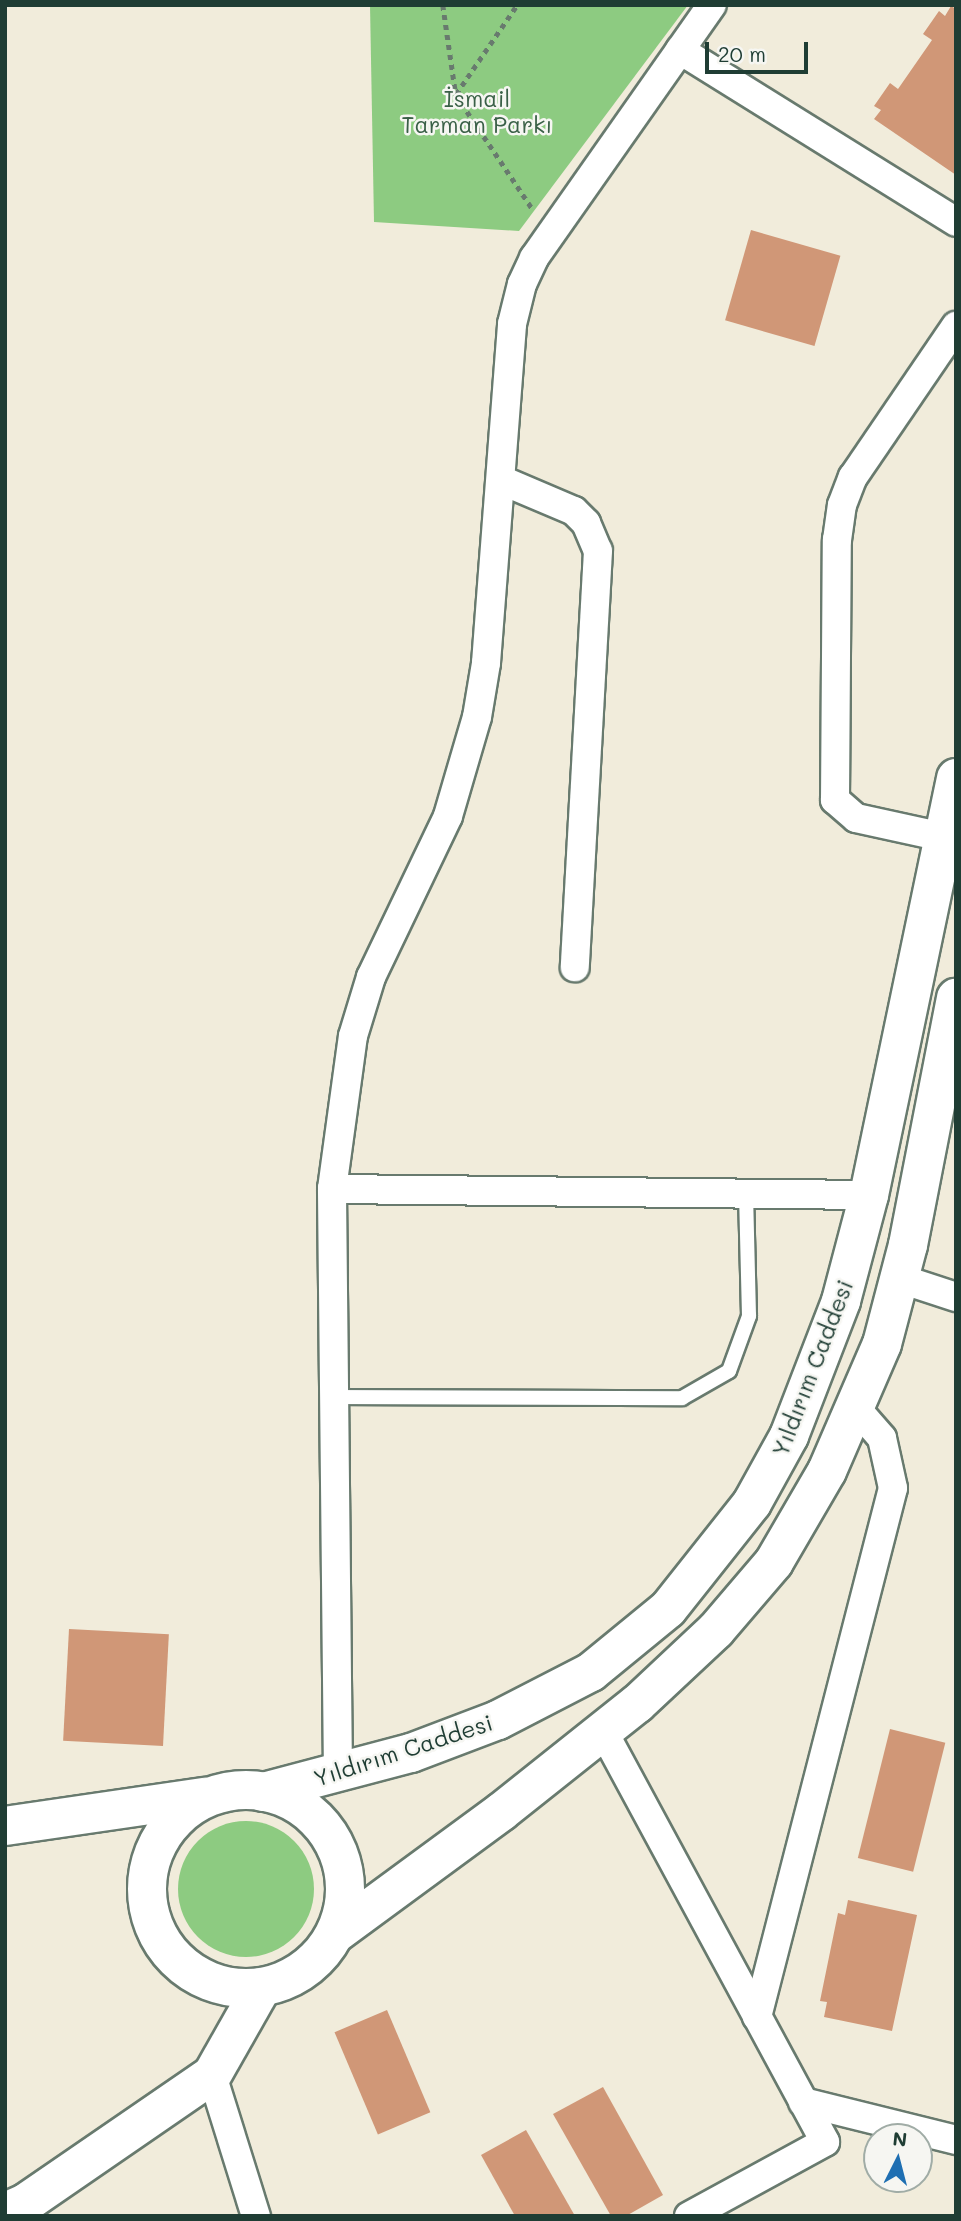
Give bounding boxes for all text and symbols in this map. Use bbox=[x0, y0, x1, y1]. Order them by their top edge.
scale bar bbox=[709, 28, 812, 72]
text: 20 m bbox=[718, 40, 766, 67]
park label: İsmail Tarman Parkı bbox=[402, 84, 552, 138]
street label: Yıldırım Caddesi bbox=[766, 1276, 858, 1460]
street label: Yıldırım Caddesi bbox=[310, 1708, 496, 1792]
north arrow bbox=[863, 2123, 933, 2193]
text: N bbox=[892, 2125, 909, 2152]

